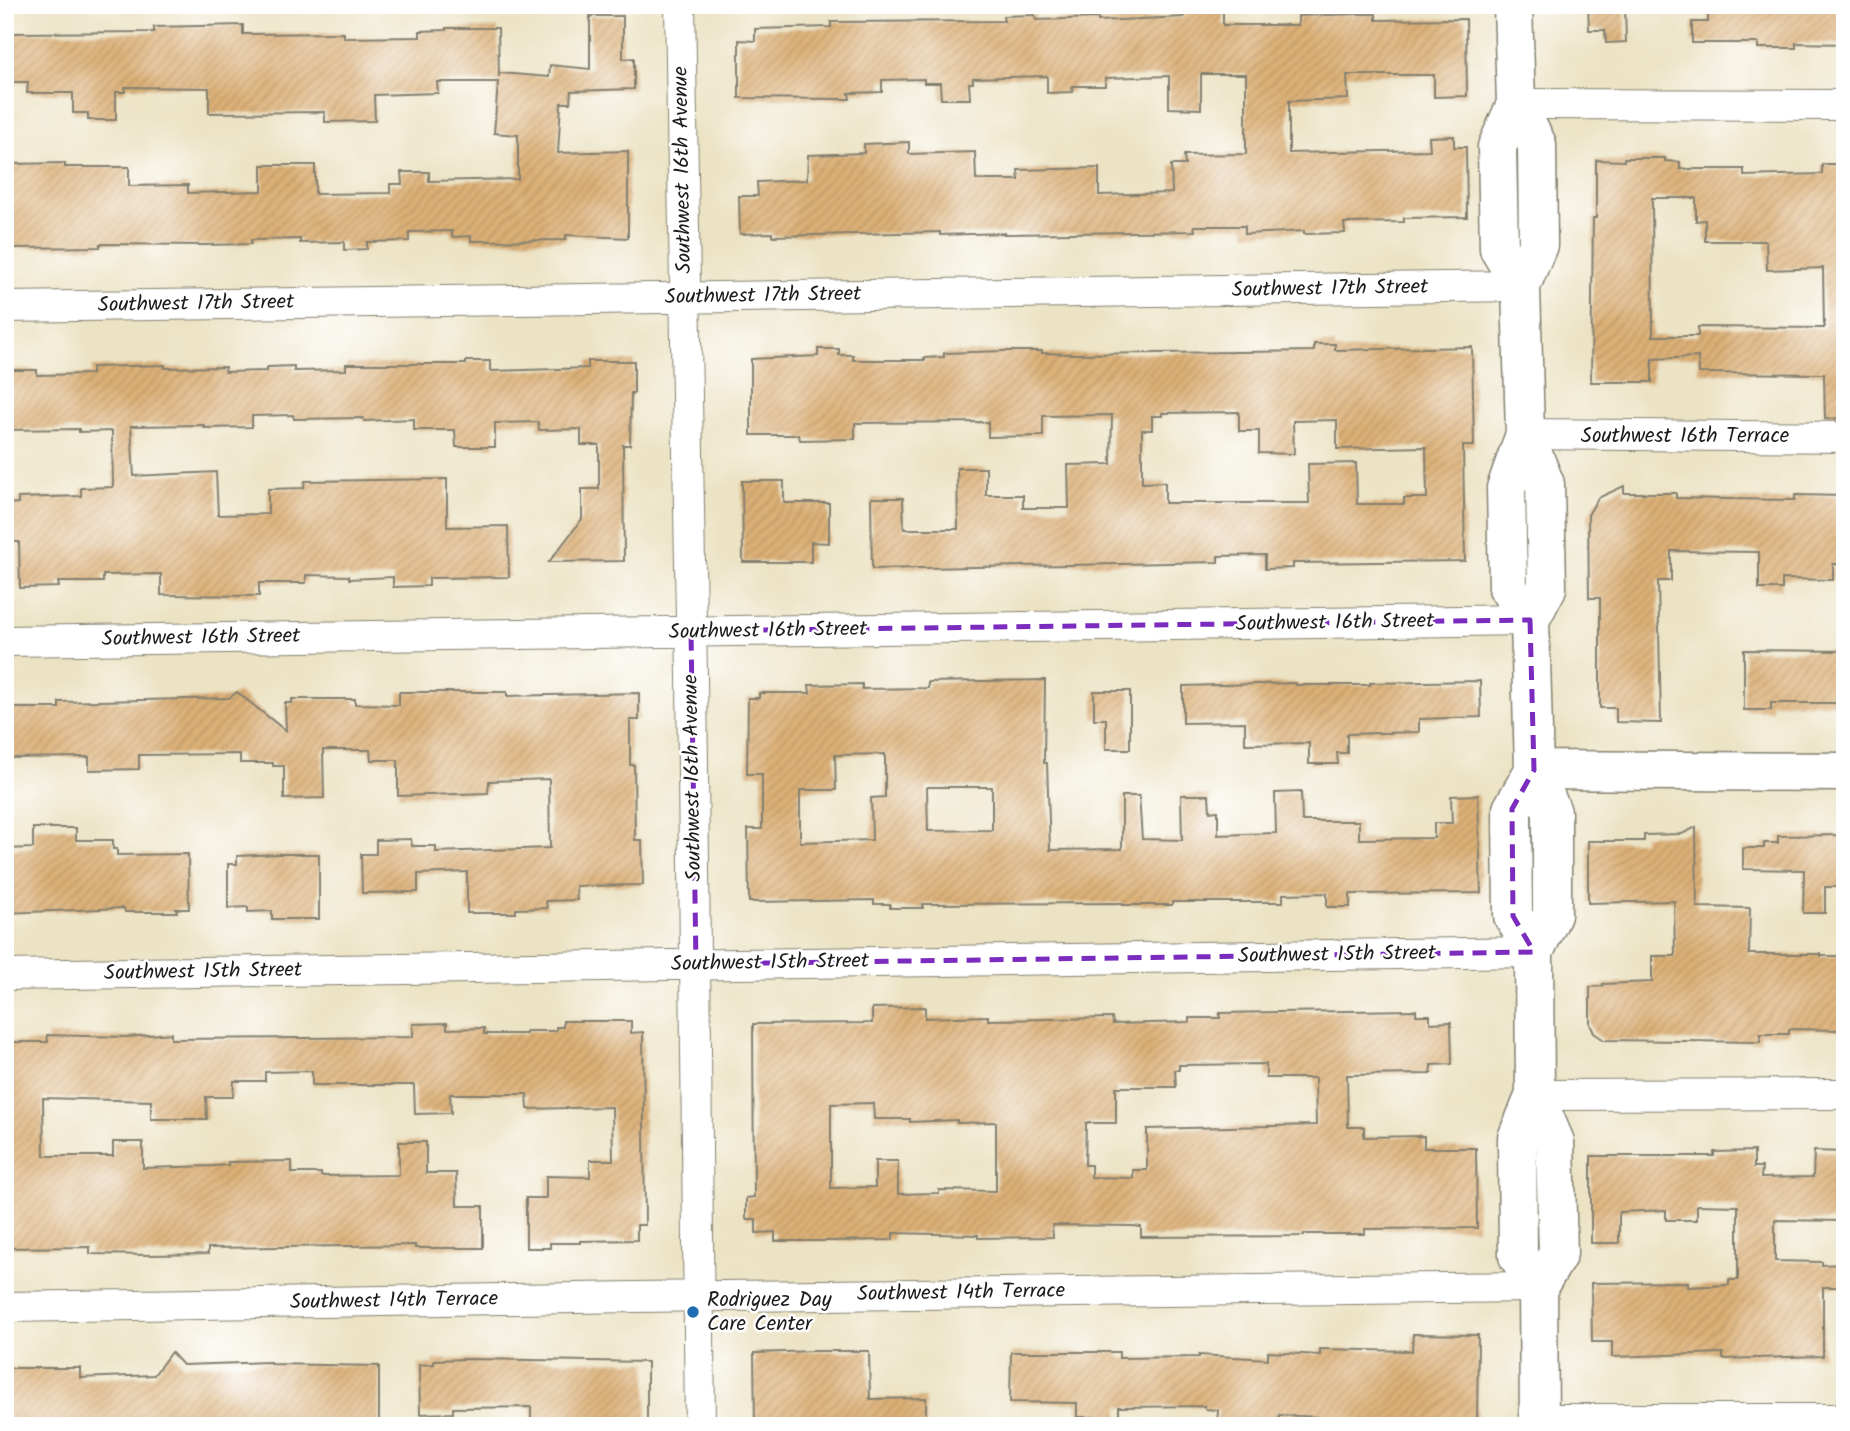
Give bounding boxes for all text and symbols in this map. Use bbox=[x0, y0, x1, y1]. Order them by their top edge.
street label: Southwest 16th Avenue bbox=[665, 66, 701, 274]
street label: Southwest 17th Street bbox=[1231, 271, 1429, 307]
street label: Southwest 17th Street bbox=[664, 278, 862, 314]
street label: Southwest 17th Street bbox=[97, 286, 295, 322]
street label: Southwest 16th Terrace bbox=[1581, 420, 1790, 453]
street label: Southwest 16th Street bbox=[1235, 605, 1435, 641]
street label: Southwest 16th Street bbox=[668, 613, 868, 649]
street label: Southwest 16th Street bbox=[101, 620, 301, 656]
street label: Southwest 16th Avenue bbox=[675, 674, 711, 882]
street label: Southwest 15th Street bbox=[1238, 937, 1437, 973]
street label: Southwest 15th Street bbox=[671, 945, 870, 981]
street label: Southwest 15th Street bbox=[104, 954, 303, 990]
street label: Southwest 14th Terrace bbox=[857, 1275, 1066, 1311]
street label: Southwest 14th Terrace bbox=[290, 1283, 499, 1319]
place label: Rodriguez Day Care Center bbox=[707, 1284, 832, 1341]
marker: Rodriguez Day Care Center bbox=[685, 1304, 701, 1320]

